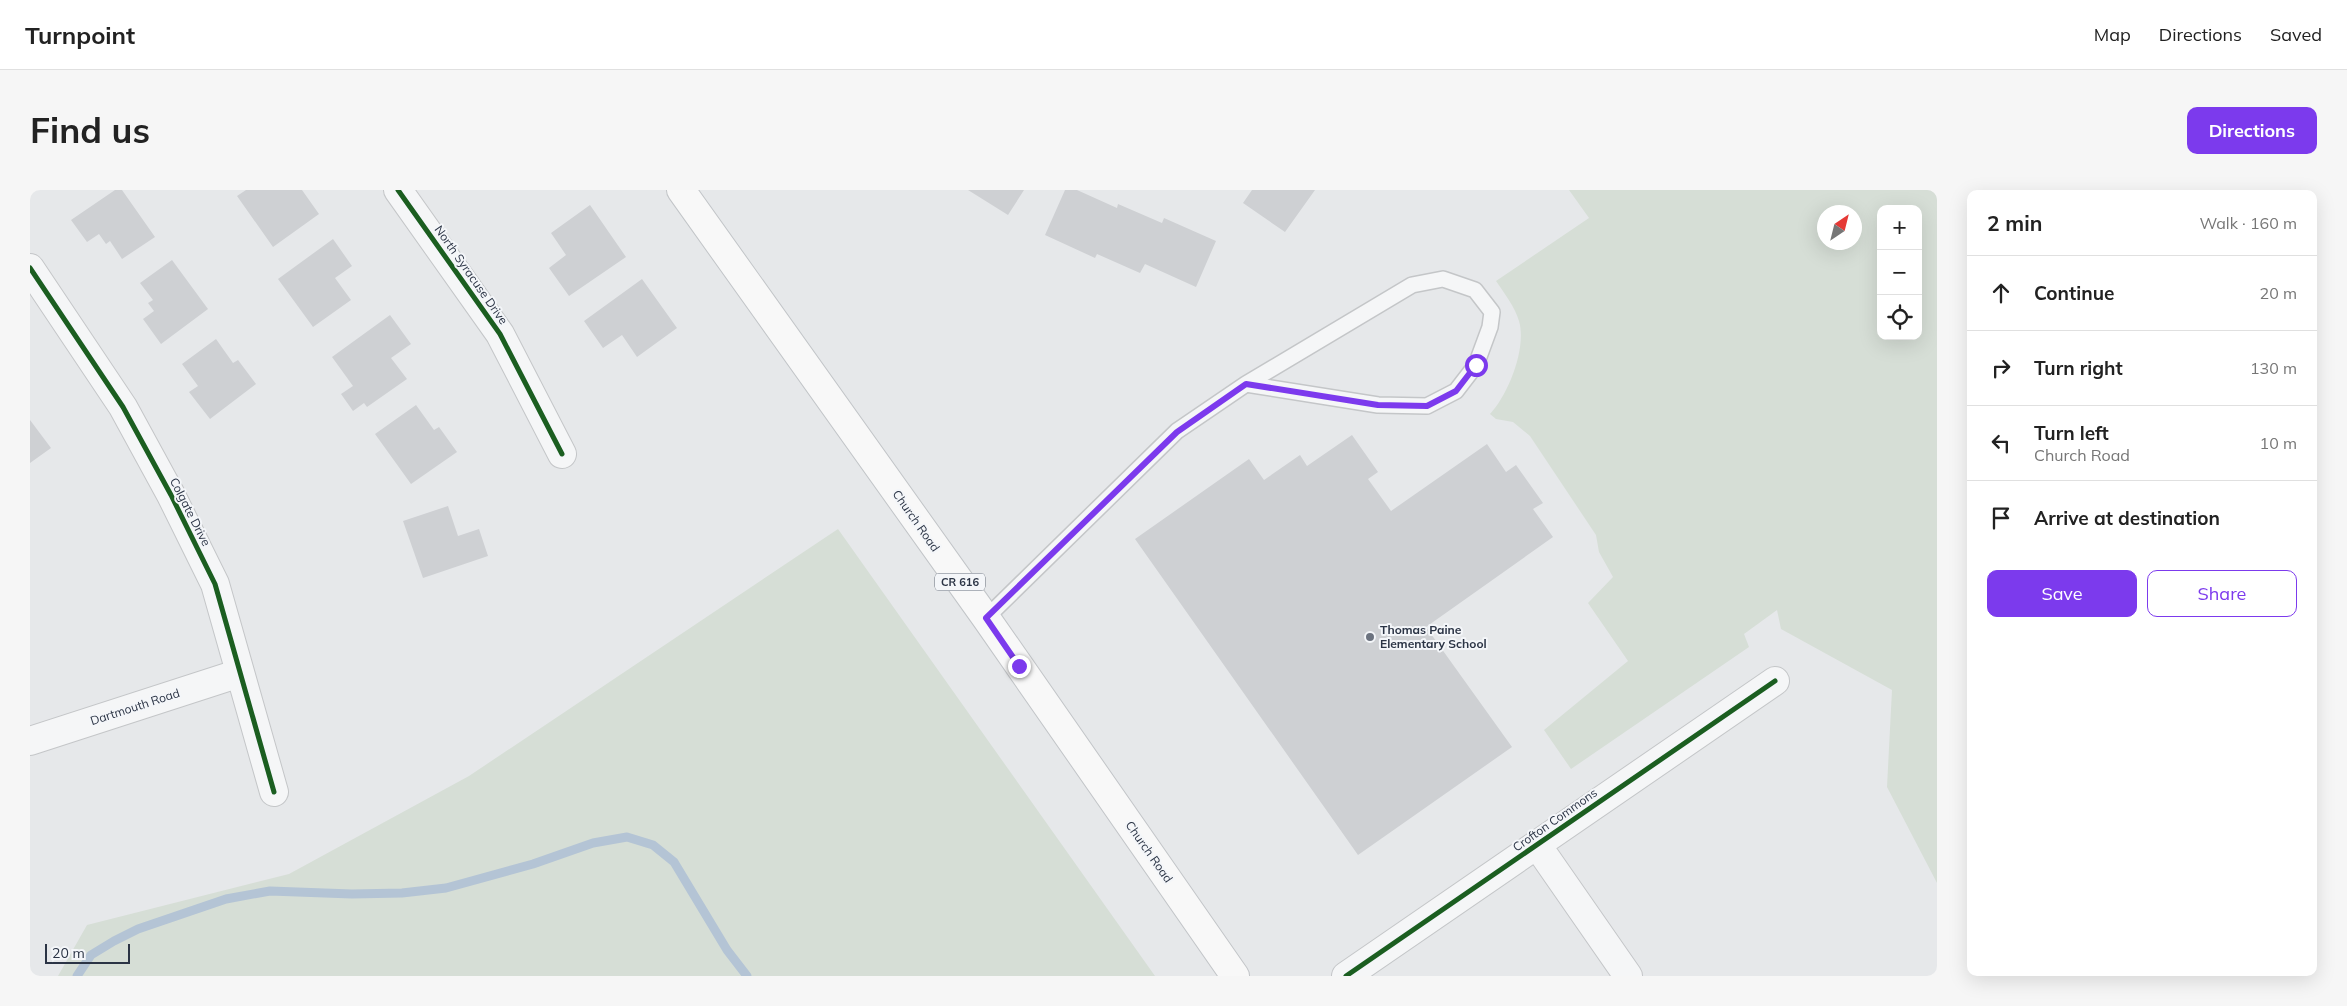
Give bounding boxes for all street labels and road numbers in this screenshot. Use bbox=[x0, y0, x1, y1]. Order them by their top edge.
street label: North Syracuse Drive bbox=[432, 222, 511, 327]
street label: Colgate Drive bbox=[167, 475, 214, 548]
street label: Church Road bbox=[890, 487, 943, 554]
road number: CR 616 bbox=[935, 574, 985, 591]
street label: Dartmouth Road bbox=[88, 685, 181, 728]
street label: Crofton Commons bbox=[1510, 785, 1600, 854]
street label: Church Road bbox=[1123, 818, 1176, 885]

